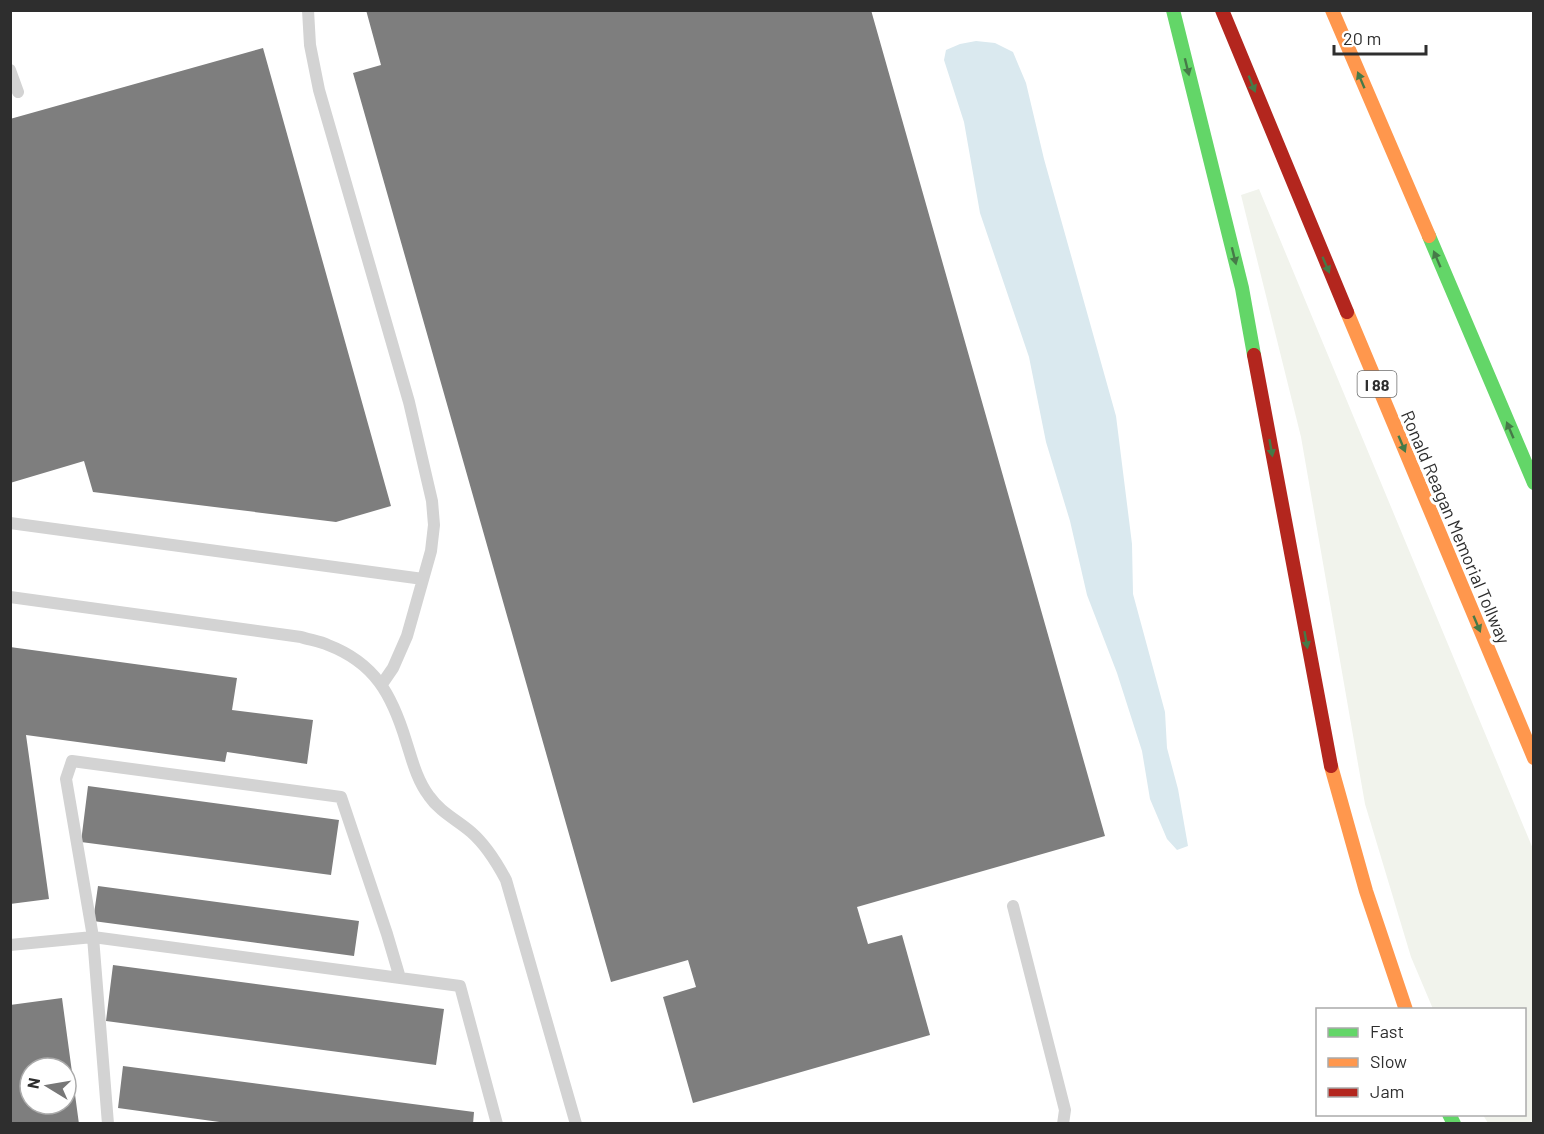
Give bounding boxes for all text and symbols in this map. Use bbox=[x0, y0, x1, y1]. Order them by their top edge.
scale bar bbox=[1334, 18, 1426, 56]
text: 20 m bbox=[1343, 27, 1381, 49]
one-way arrow bbox=[1182, 58, 1192, 76]
one-way arrow bbox=[1356, 71, 1365, 89]
one-way arrow bbox=[1248, 75, 1257, 93]
one-way arrow bbox=[1230, 247, 1240, 266]
one-way arrow bbox=[1432, 250, 1442, 268]
one-way arrow bbox=[1321, 256, 1331, 274]
road number: I 88 bbox=[1358, 371, 1396, 397]
street label: Ronald Reagan Memorial Tollway bbox=[1397, 407, 1515, 647]
one-way arrow bbox=[1505, 420, 1515, 438]
one-way arrow bbox=[1397, 436, 1407, 454]
one-way arrow bbox=[1267, 438, 1276, 457]
one-way arrow bbox=[1473, 615, 1482, 633]
one-way arrow bbox=[1302, 630, 1311, 649]
legend bbox=[1316, 1008, 1526, 1116]
text: Fast bbox=[1370, 1020, 1404, 1042]
text: Slow bbox=[1370, 1050, 1407, 1072]
north arrow bbox=[18, 1056, 78, 1116]
text: N bbox=[22, 1076, 43, 1090]
text: Jam bbox=[1370, 1080, 1404, 1102]

